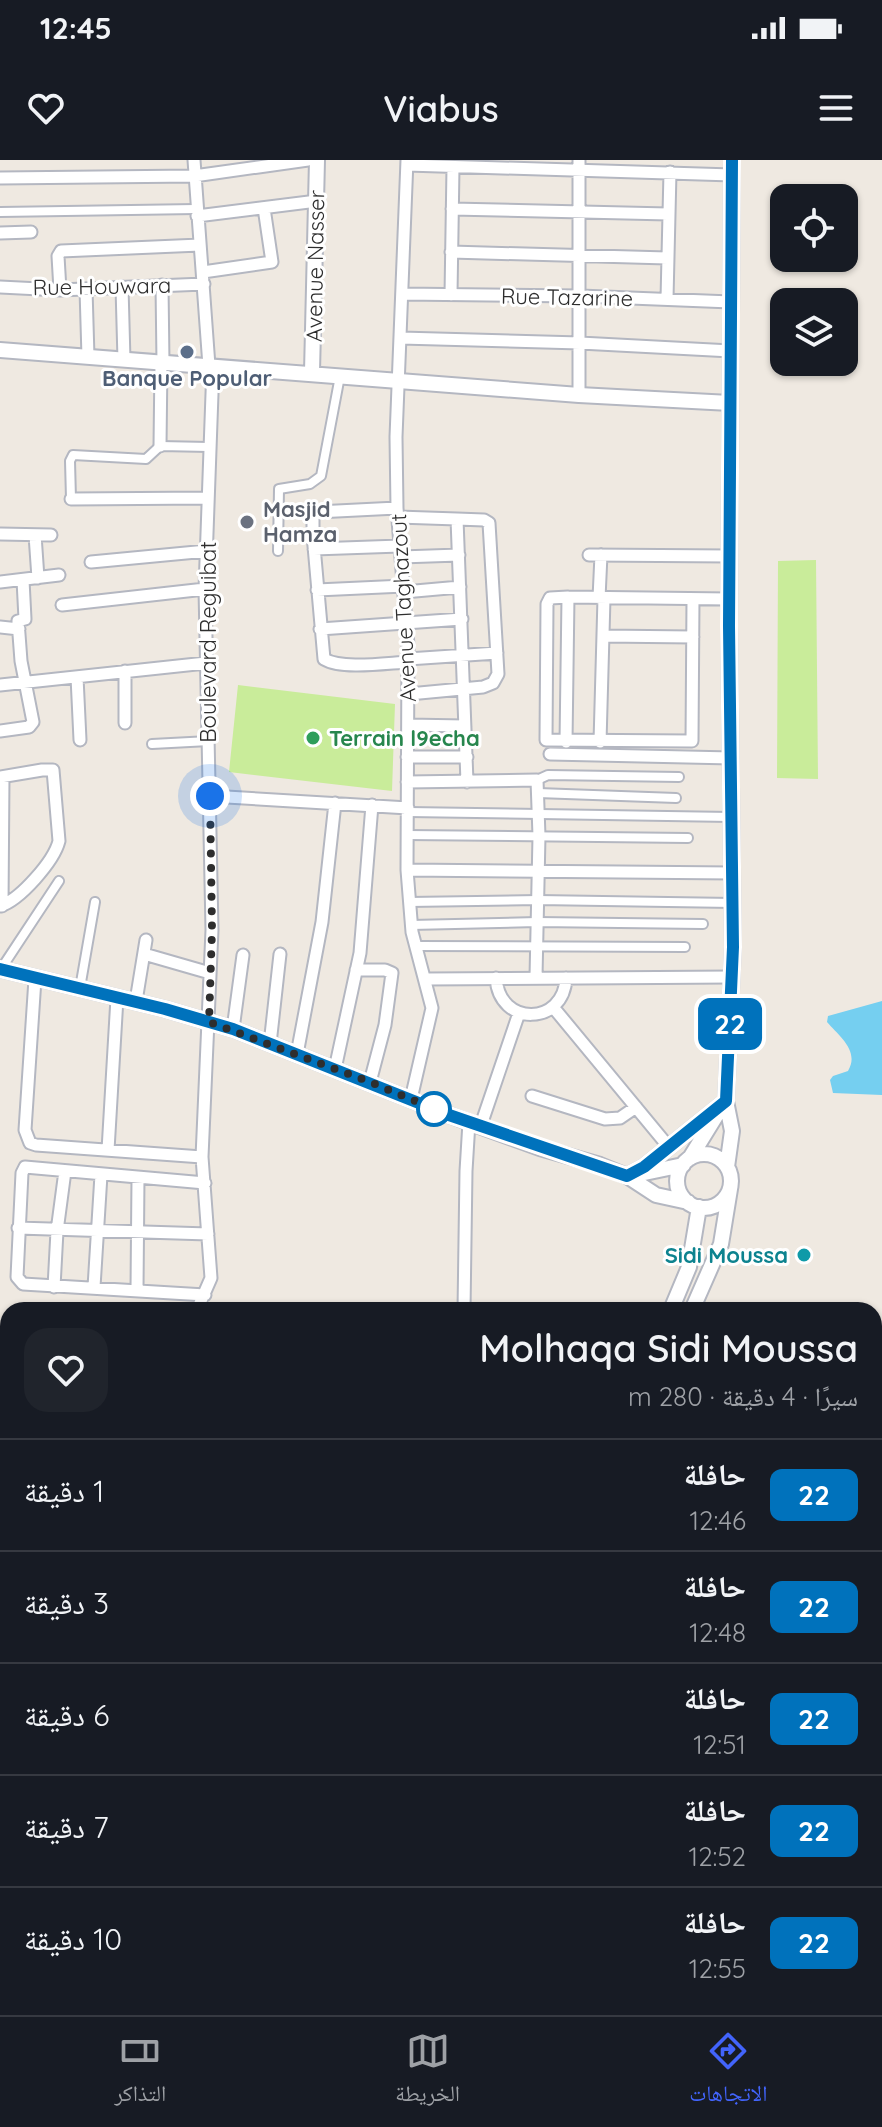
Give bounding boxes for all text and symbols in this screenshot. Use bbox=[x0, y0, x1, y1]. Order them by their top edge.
text: 12:45 bbox=[40, 9, 112, 47]
icon: heart bbox=[24, 86, 68, 130]
text: Viabus bbox=[383, 86, 499, 131]
icon: menu bbox=[814, 86, 858, 130]
map controls bbox=[770, 184, 858, 376]
button: locate bbox=[770, 184, 858, 272]
street label: Avenue Nasser bbox=[300, 189, 330, 342]
street label: Rue Houwara bbox=[32, 271, 172, 301]
street label: Rue Tazarine bbox=[501, 282, 633, 312]
button: layers bbox=[770, 288, 858, 376]
marker: Banque Popular bbox=[178, 343, 196, 361]
place label: Banque Popular bbox=[102, 364, 272, 392]
place label: Masjid Hamza bbox=[263, 495, 337, 548]
marker: Masjid Hamza bbox=[238, 513, 256, 531]
street label: Avenue Taghazout bbox=[384, 513, 422, 703]
street label: Boulevard Reguibat bbox=[194, 541, 222, 743]
place label: Terrain l9echa bbox=[329, 724, 480, 752]
marker: Terrain l9echa bbox=[304, 729, 322, 747]
your location bbox=[190, 776, 230, 816]
line badge: 22 bbox=[694, 998, 766, 1050]
text: 22 bbox=[714, 1006, 746, 1041]
unlabelled marker bbox=[417, 1092, 451, 1126]
place label: Sidi Moussa bbox=[665, 1241, 788, 1269]
marker: Sidi Moussa bbox=[795, 1246, 813, 1264]
text: Molhaqa Sidi Moussa bbox=[479, 1324, 858, 1372]
button: heart bbox=[24, 1328, 108, 1412]
text: سيرًا · 4 دقيقة · 280 m bbox=[628, 1380, 858, 1413]
text: حافلة bbox=[684, 1455, 746, 1493]
text: 1 دقيقة bbox=[24, 1472, 104, 1510]
text: 22 bbox=[798, 1477, 830, 1512]
text: 12:46 bbox=[689, 1504, 746, 1537]
text: حافلة bbox=[684, 1567, 746, 1605]
text: 3 دقيقة bbox=[24, 1584, 109, 1622]
text: 22 bbox=[798, 1589, 830, 1624]
text: 12:48 bbox=[689, 1616, 746, 1649]
text: حافلة bbox=[684, 1679, 746, 1717]
text: 6 دقيقة bbox=[24, 1696, 109, 1734]
text: 22 bbox=[798, 1701, 830, 1736]
text: 12:51 bbox=[693, 1728, 746, 1761]
text: حافلة bbox=[684, 1791, 746, 1829]
text: 7 دقيقة bbox=[24, 1808, 109, 1846]
text: 22 bbox=[798, 1813, 830, 1848]
text: 12:52 bbox=[689, 1840, 746, 1873]
text: حافلة bbox=[684, 1903, 746, 1941]
text: 10 دقيقة bbox=[24, 1920, 122, 1958]
text: 22 bbox=[798, 1925, 830, 1960]
text: 12:55 bbox=[689, 1952, 746, 1985]
tab: التذاكر bbox=[115, 2029, 166, 2115]
tab: الخريطة bbox=[395, 2029, 460, 2115]
tab: الاتجاهات bbox=[689, 2029, 767, 2115]

